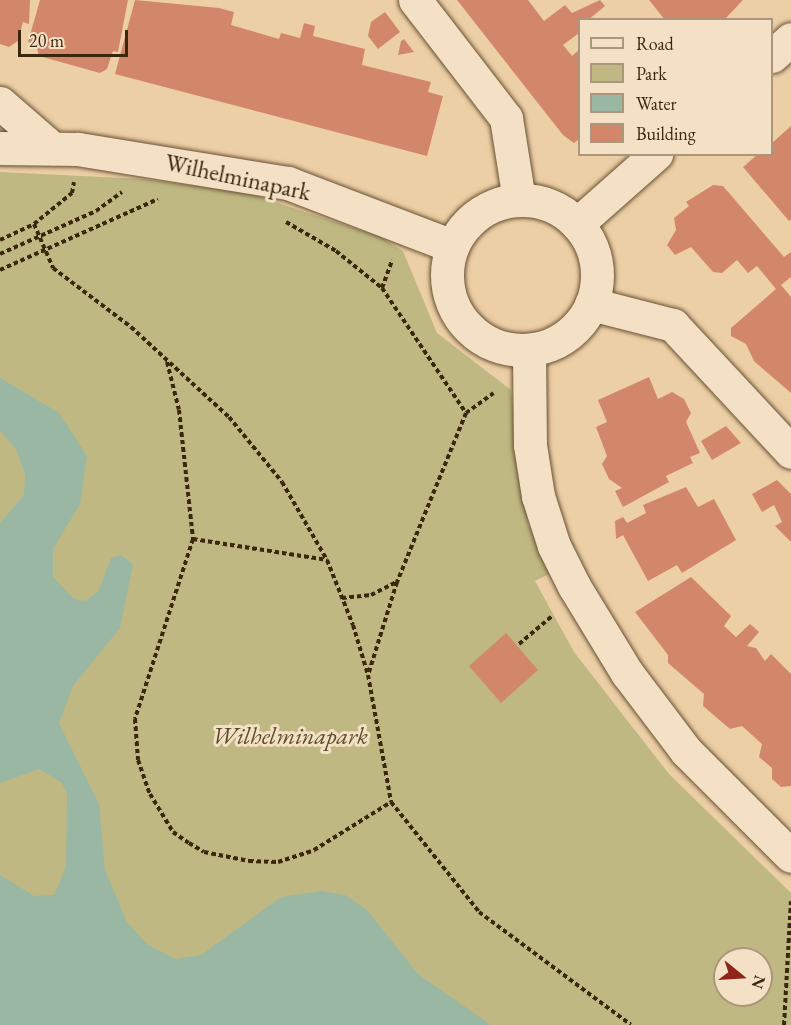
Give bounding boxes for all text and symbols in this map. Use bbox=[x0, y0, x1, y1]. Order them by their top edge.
scale bar bbox=[21, 18, 130, 56]
legend bbox=[578, 18, 773, 156]
text: 20 m bbox=[29, 29, 64, 52]
text: Road bbox=[636, 32, 674, 55]
text: Park bbox=[636, 62, 667, 85]
text: Water bbox=[636, 92, 677, 115]
text: Building bbox=[636, 122, 696, 145]
street label: Wilhelminapark bbox=[163, 148, 313, 206]
park label: Wilhelminapark bbox=[212, 722, 368, 750]
north arrow bbox=[713, 947, 773, 1007]
text: N bbox=[747, 973, 771, 991]

